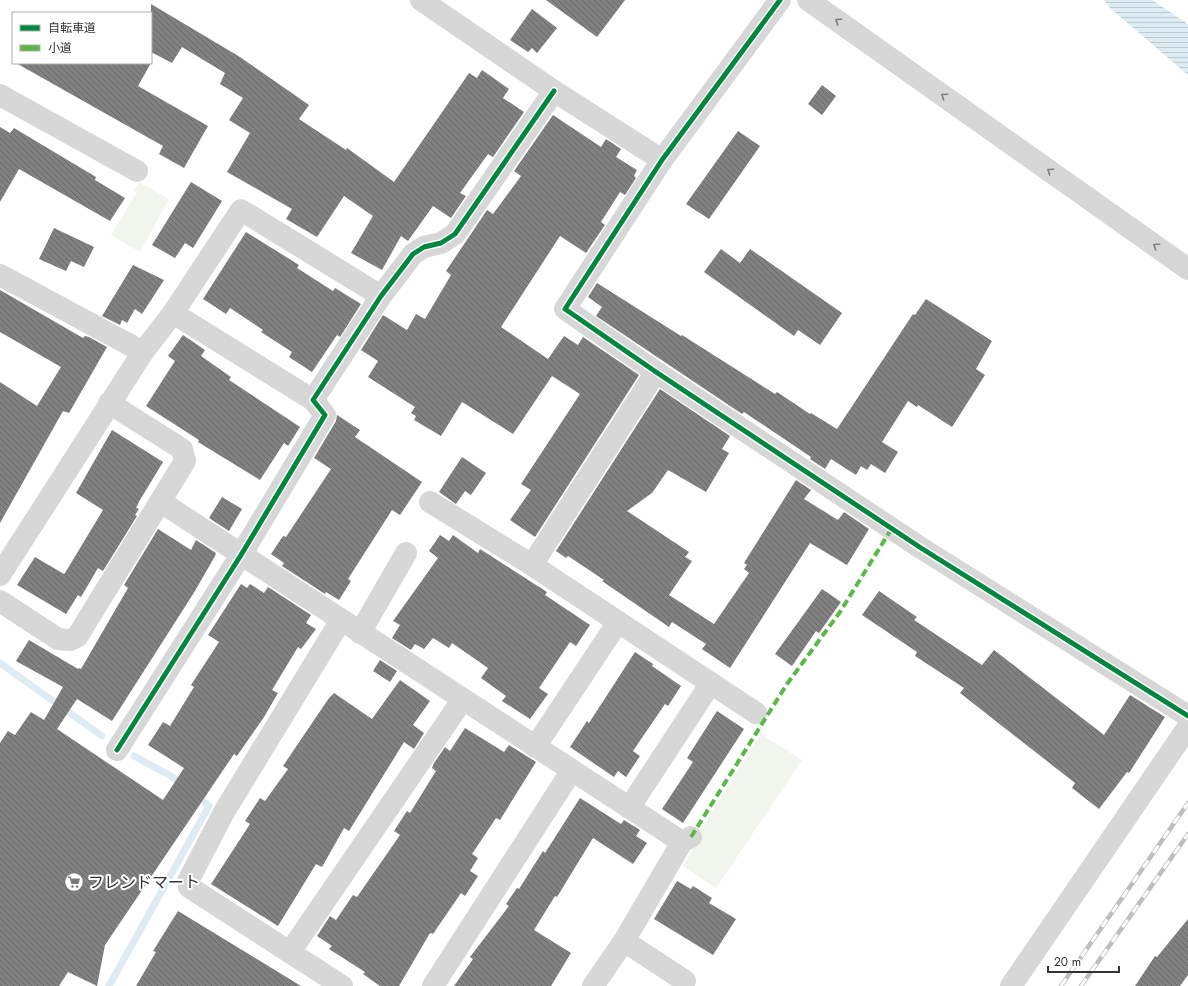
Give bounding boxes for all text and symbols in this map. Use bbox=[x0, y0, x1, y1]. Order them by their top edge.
legend bbox=[12, 12, 152, 64]
text: 自転車道 bbox=[48, 19, 96, 37]
one-way arrow bbox=[835, 19, 842, 26]
text: 小道 bbox=[48, 39, 72, 57]
one-way arrow bbox=[941, 93, 948, 101]
one-way arrow bbox=[1047, 168, 1054, 176]
one-way arrow bbox=[1153, 243, 1160, 251]
supermarket icon: フレンドマート bbox=[63, 871, 85, 893]
place label: フレンドマート bbox=[88, 871, 200, 894]
scale bar bbox=[1048, 948, 1119, 974]
text: 20 m bbox=[1054, 953, 1081, 971]

